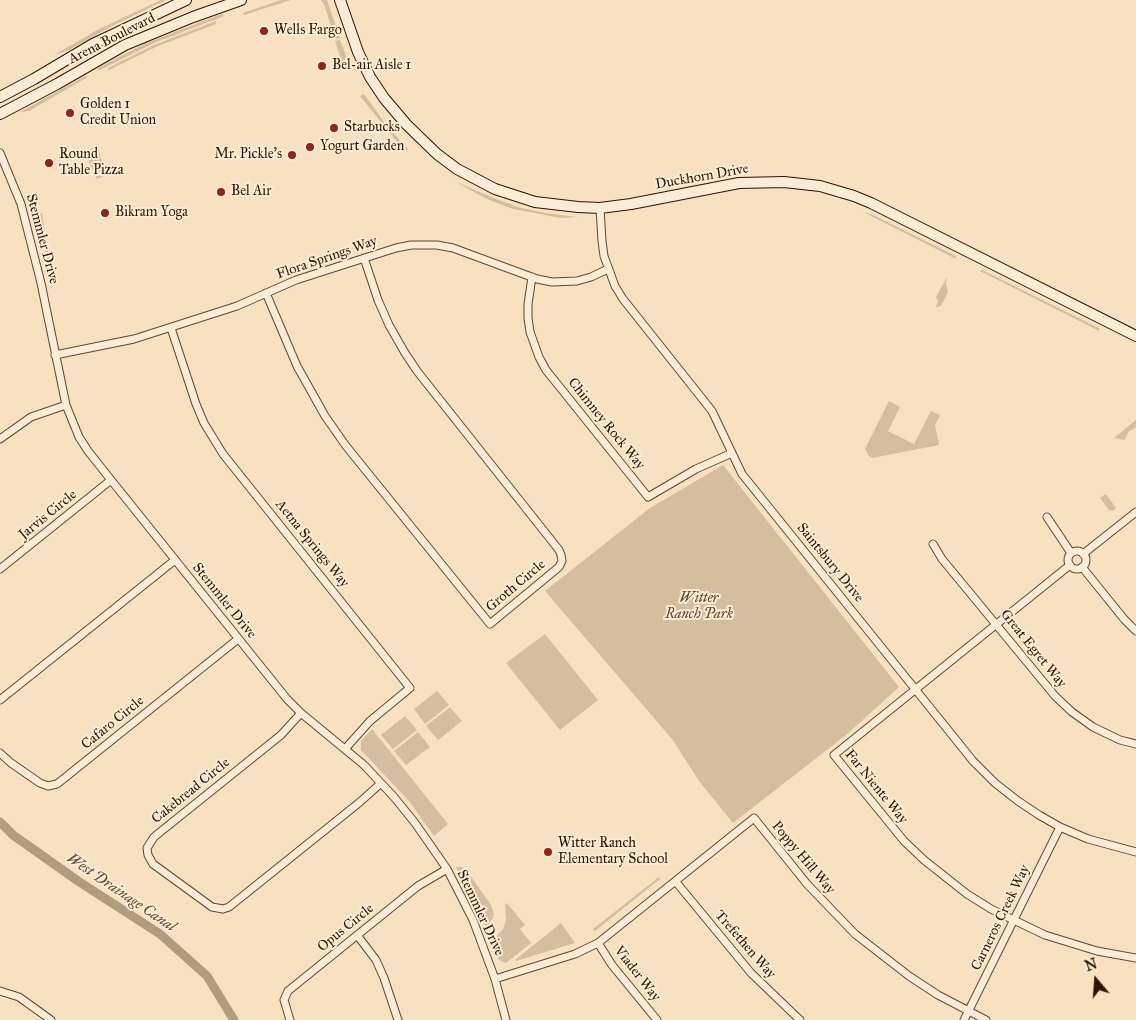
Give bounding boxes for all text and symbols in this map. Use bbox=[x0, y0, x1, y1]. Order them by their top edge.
street label: Arena Boulevard bbox=[66, 10, 158, 68]
place label: Wells Fargo bbox=[274, 23, 342, 39]
marker: Wells Fargo bbox=[258, 25, 270, 37]
place label: Bel-air Aisle 1 bbox=[332, 58, 411, 74]
marker: Bel-air Aisle 1 bbox=[316, 60, 328, 72]
place label: Golden 1 Credit Union bbox=[80, 97, 156, 130]
marker: Golden 1 Credit Union bbox=[64, 107, 76, 119]
place label: Starbucks bbox=[344, 120, 400, 136]
marker: Starbucks bbox=[328, 122, 340, 134]
place label: Yogurt Garden bbox=[320, 139, 404, 155]
marker: Yogurt Garden bbox=[304, 141, 316, 153]
place label: Round Table Pizza bbox=[59, 147, 124, 180]
place label: Mr. Pickle's bbox=[214, 147, 282, 163]
marker: Mr. Pickle's bbox=[286, 149, 298, 161]
marker: Round Table Pizza bbox=[43, 157, 55, 169]
street label: Duckhorn Drive bbox=[654, 161, 750, 193]
place label: Bel Air bbox=[231, 184, 271, 200]
marker: Bel Air bbox=[215, 186, 227, 198]
street label: Stemmler Drive bbox=[22, 192, 62, 286]
place label: Bikram Yoga bbox=[115, 205, 188, 221]
marker: Bikram Yoga bbox=[99, 207, 111, 219]
street label: Flora Springs Way bbox=[274, 233, 380, 283]
street label: Chimney Rock Way bbox=[564, 375, 648, 473]
street label: Jarvis Circle bbox=[16, 487, 80, 543]
street label: Aetna Springs Way bbox=[272, 497, 352, 591]
street label: Saintsbury Drive bbox=[793, 520, 867, 606]
street label: Groth Circle bbox=[483, 556, 549, 616]
street label: Stemmler Drive bbox=[188, 560, 260, 642]
park label: Witter Ranch Park bbox=[665, 591, 733, 624]
street label: Great Egret Way bbox=[996, 607, 1070, 691]
street label: Cafaro Circle bbox=[78, 693, 148, 753]
street label: Far Niente Way bbox=[841, 746, 911, 828]
street label: Cakebread Circle bbox=[149, 754, 233, 828]
street label: Poppy Hill Way bbox=[768, 818, 838, 898]
place label: Witter Ranch Elementary School bbox=[558, 836, 668, 869]
marker: Witter Ranch Elementary School bbox=[542, 846, 554, 858]
water label: West Drainage Canal bbox=[63, 850, 179, 936]
street label: Carneros Creek Way bbox=[968, 862, 1034, 974]
street label: Stemmler Drive bbox=[453, 868, 507, 958]
street label: Opus Circle bbox=[315, 900, 377, 956]
street label: Trefethen Way bbox=[711, 908, 779, 982]
street label: Viader Way bbox=[610, 943, 664, 1005]
north arrow bbox=[1071, 955, 1121, 1005]
text: N bbox=[1083, 955, 1099, 975]

